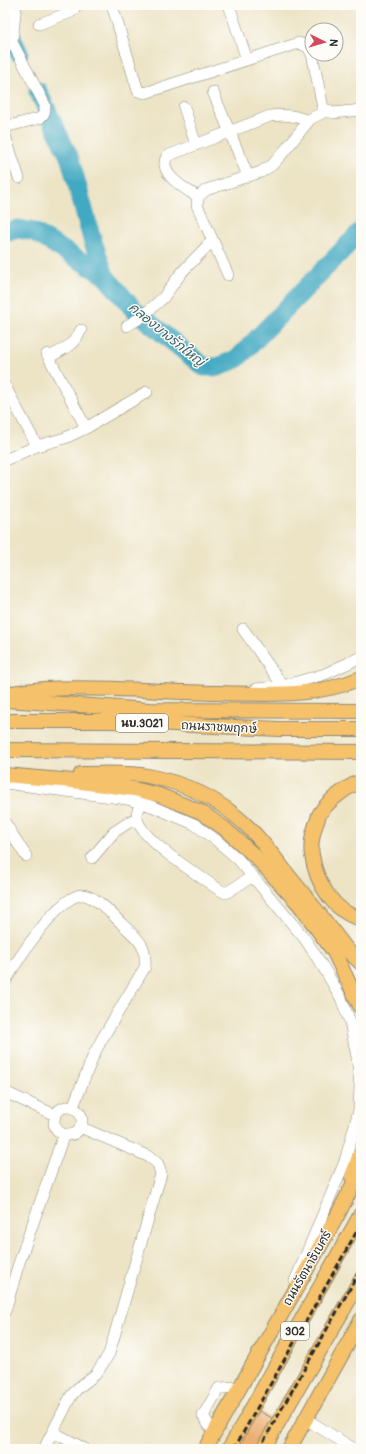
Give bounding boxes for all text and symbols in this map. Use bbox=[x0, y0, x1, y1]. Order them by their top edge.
north arrow bbox=[304, 22, 344, 62]
text: N bbox=[327, 39, 340, 48]
water label: คลองบางรักใหญ่ bbox=[125, 299, 210, 372]
road number: นบ.3021 bbox=[116, 714, 168, 732]
street label: ถนนราชพฤกษ์ bbox=[181, 717, 258, 737]
street label: ถนนรัตนาธิเบศร์ bbox=[279, 1227, 335, 1308]
road number: 302 bbox=[281, 1322, 309, 1340]

